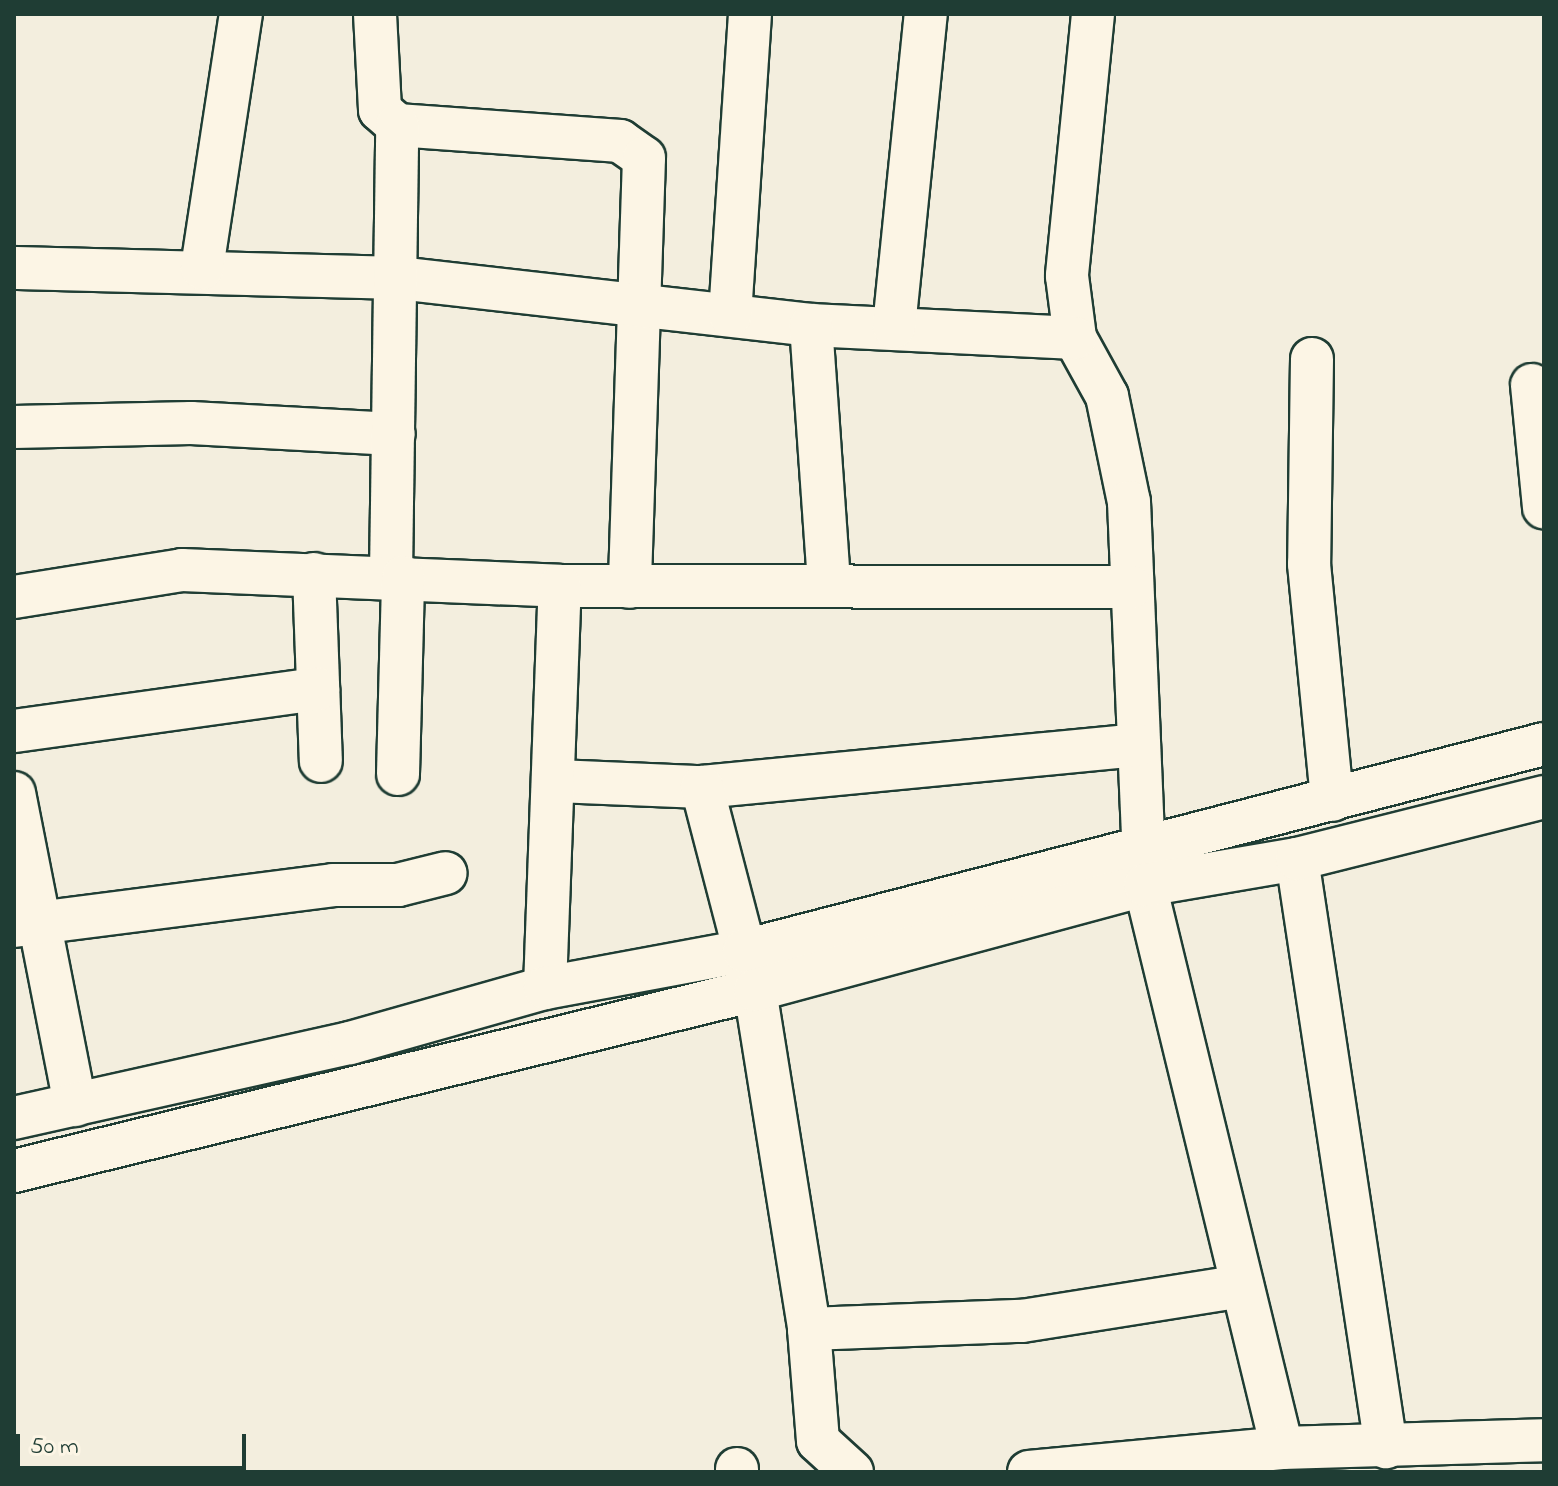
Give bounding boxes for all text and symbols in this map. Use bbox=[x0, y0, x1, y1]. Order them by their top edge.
scale bar bbox=[20, 1418, 250, 1468]
text: 50 m bbox=[30, 1430, 79, 1465]

